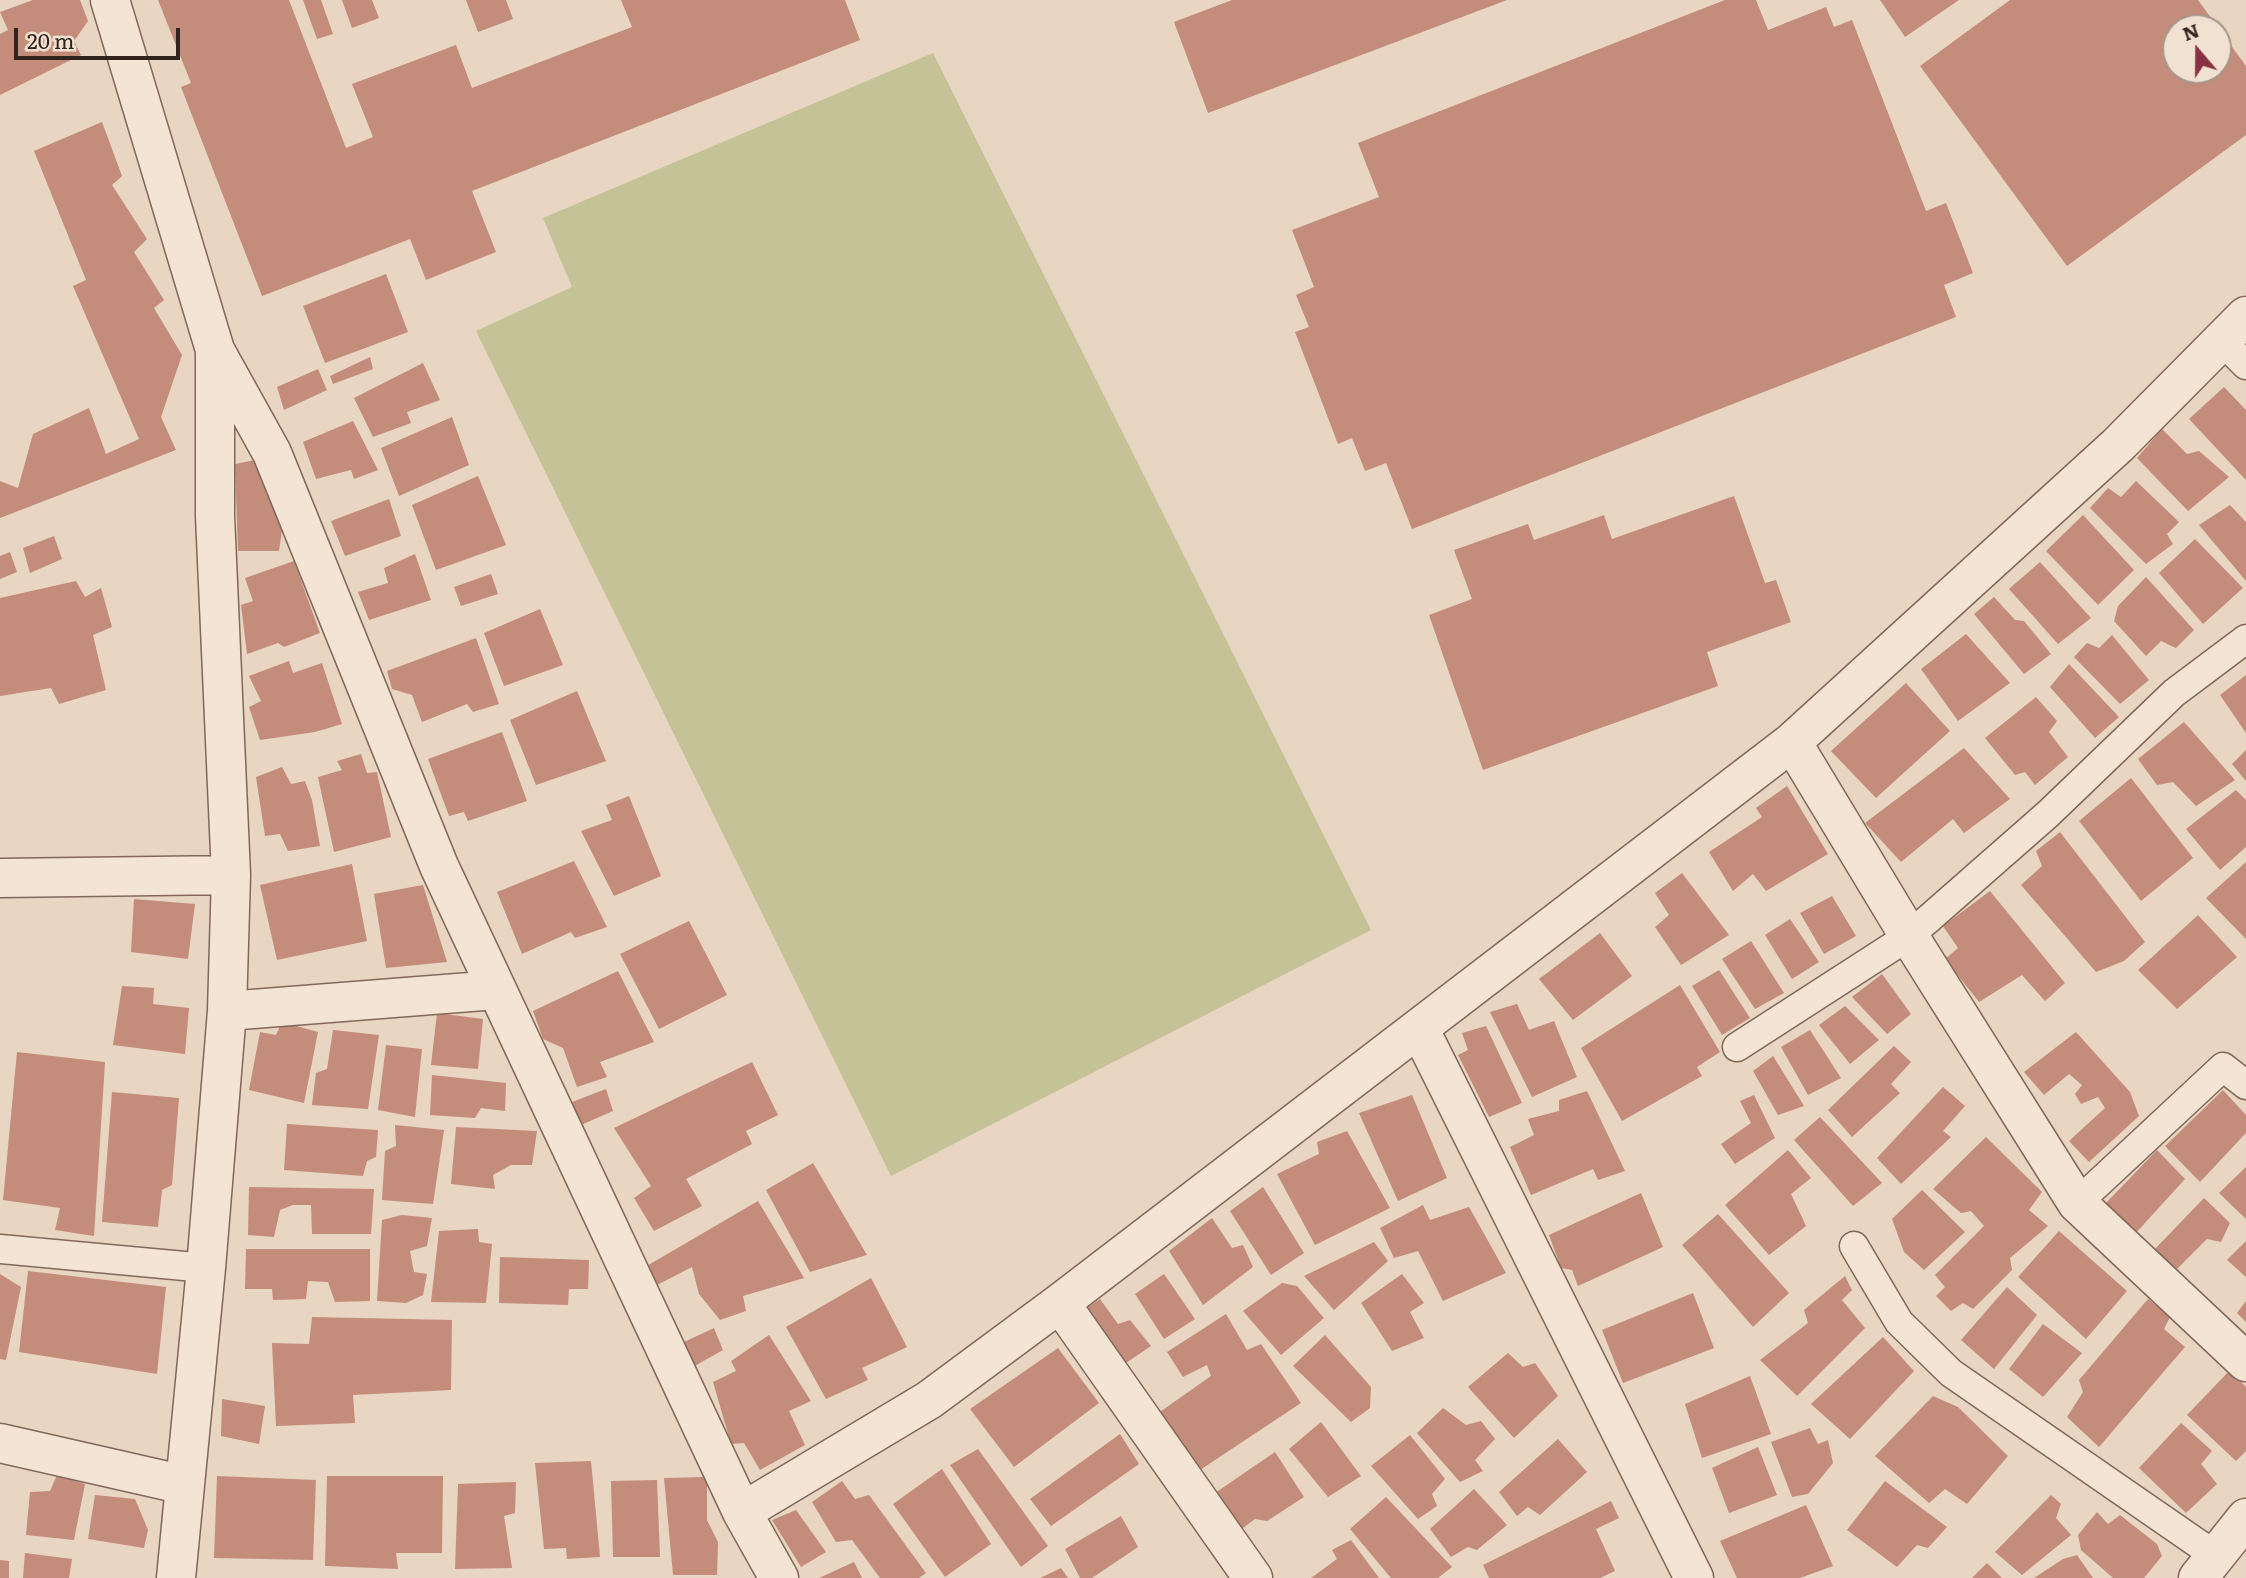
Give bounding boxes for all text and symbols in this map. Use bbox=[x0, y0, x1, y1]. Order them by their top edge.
scale bar bbox=[18, 14, 184, 58]
north arrow bbox=[2162, 14, 2232, 84]
text: N bbox=[2178, 15, 2203, 47]
text: 20 m bbox=[27, 24, 74, 55]

